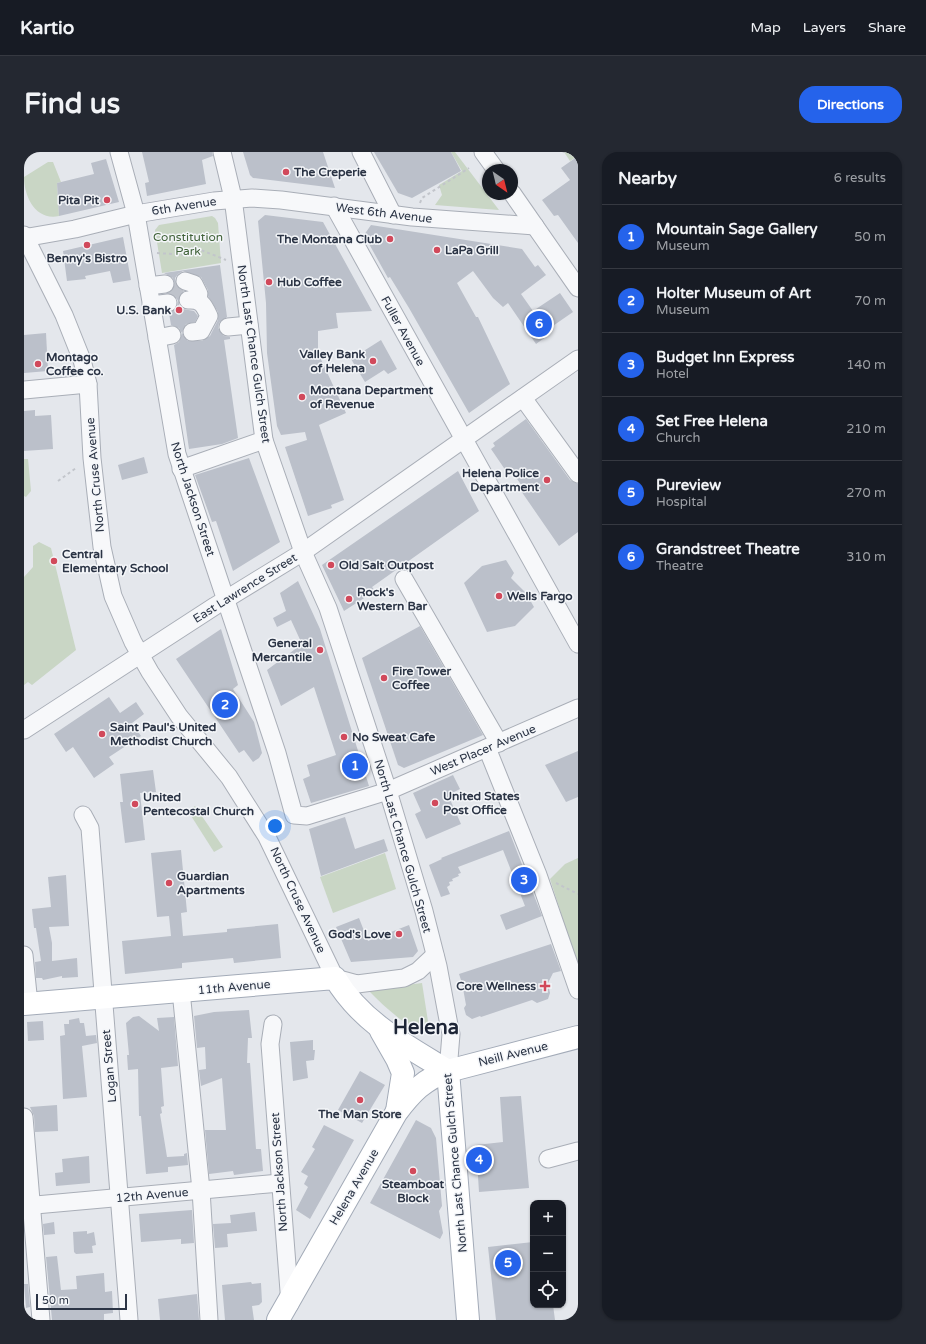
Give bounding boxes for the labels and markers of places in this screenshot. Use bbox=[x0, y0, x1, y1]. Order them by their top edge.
place label: The Creperie bbox=[293, 165, 367, 180]
marker: The Creperie bbox=[281, 167, 291, 177]
place label: Pita Pit bbox=[58, 193, 99, 207]
marker: Pita Pit bbox=[102, 195, 112, 205]
place label: The Montana Club bbox=[276, 232, 382, 246]
marker: The Montana Club bbox=[385, 234, 395, 244]
marker: Benny's Bistro bbox=[82, 240, 92, 250]
place label: LaPa Grill bbox=[445, 243, 499, 257]
marker: LaPa Grill bbox=[432, 245, 442, 255]
place label: Benny's Bistro bbox=[47, 251, 127, 266]
place label: Hub Coffee bbox=[277, 275, 342, 289]
marker: Hub Coffee bbox=[264, 277, 274, 287]
place label: U.S. Bank bbox=[116, 303, 171, 317]
marker: U.S. Bank bbox=[174, 305, 184, 315]
pin: 6 bbox=[526, 309, 552, 339]
place label: Valley Bank of Helena bbox=[299, 347, 365, 375]
place label: Montago Coffee co. bbox=[46, 350, 104, 378]
marker: Valley Bank of Helena bbox=[368, 356, 378, 366]
marker: Montago Coffee co. bbox=[33, 359, 43, 369]
place label: Montana Department of Revenue bbox=[310, 383, 433, 411]
marker: Montana Department of Revenue bbox=[297, 392, 307, 402]
place label: Helena Police Department bbox=[462, 466, 539, 495]
marker: Helena Police Department bbox=[542, 475, 552, 485]
place label: Central Elementary School bbox=[62, 547, 169, 576]
marker: Central Elementary School bbox=[49, 556, 59, 566]
place label: Old Salt Outpost bbox=[339, 558, 434, 573]
marker: Old Salt Outpost bbox=[326, 560, 336, 570]
place label: Rock's Western Bar bbox=[357, 585, 427, 613]
place label: Wells Fargo bbox=[507, 589, 573, 604]
marker: Wells Fargo bbox=[494, 591, 504, 601]
marker: Rock's Western Bar bbox=[344, 594, 354, 604]
place label: General Mercantile bbox=[252, 636, 312, 664]
marker: General Mercantile bbox=[315, 645, 325, 655]
place label: Fire Tower Coffee bbox=[392, 664, 451, 692]
marker: Fire Tower Coffee bbox=[379, 673, 389, 683]
pin: 2 bbox=[212, 690, 238, 720]
place label: Saint Paul's United Methodist Church bbox=[110, 720, 216, 748]
marker: Saint Paul's United Methodist Church bbox=[97, 729, 107, 739]
place label: No Sweat Cafe bbox=[352, 730, 436, 744]
marker: No Sweat Cafe bbox=[339, 732, 349, 742]
pin: 1 bbox=[342, 751, 368, 781]
place label: United States Post Office bbox=[443, 789, 520, 817]
place label: United Pentecostal Church bbox=[143, 790, 254, 818]
marker: United States Post Office bbox=[430, 798, 440, 808]
marker: United Pentecostal Church bbox=[130, 799, 140, 809]
pin: 3 bbox=[511, 865, 537, 895]
place label: Guardian Apartments bbox=[177, 869, 245, 898]
marker: Guardian Apartments bbox=[164, 878, 174, 888]
place label: God's Love bbox=[328, 927, 391, 941]
marker: God's Love bbox=[394, 929, 404, 939]
place label: Core Wellness bbox=[456, 979, 536, 993]
marker: Core Wellness bbox=[539, 980, 551, 992]
marker: The Man Store bbox=[355, 1095, 365, 1105]
place label: The Man Store bbox=[317, 1107, 402, 1121]
pin: 4 bbox=[466, 1145, 492, 1175]
marker: Steamboat Block bbox=[408, 1166, 418, 1176]
place label: Steamboat Block bbox=[382, 1177, 445, 1205]
pin: 5 bbox=[495, 1248, 521, 1278]

